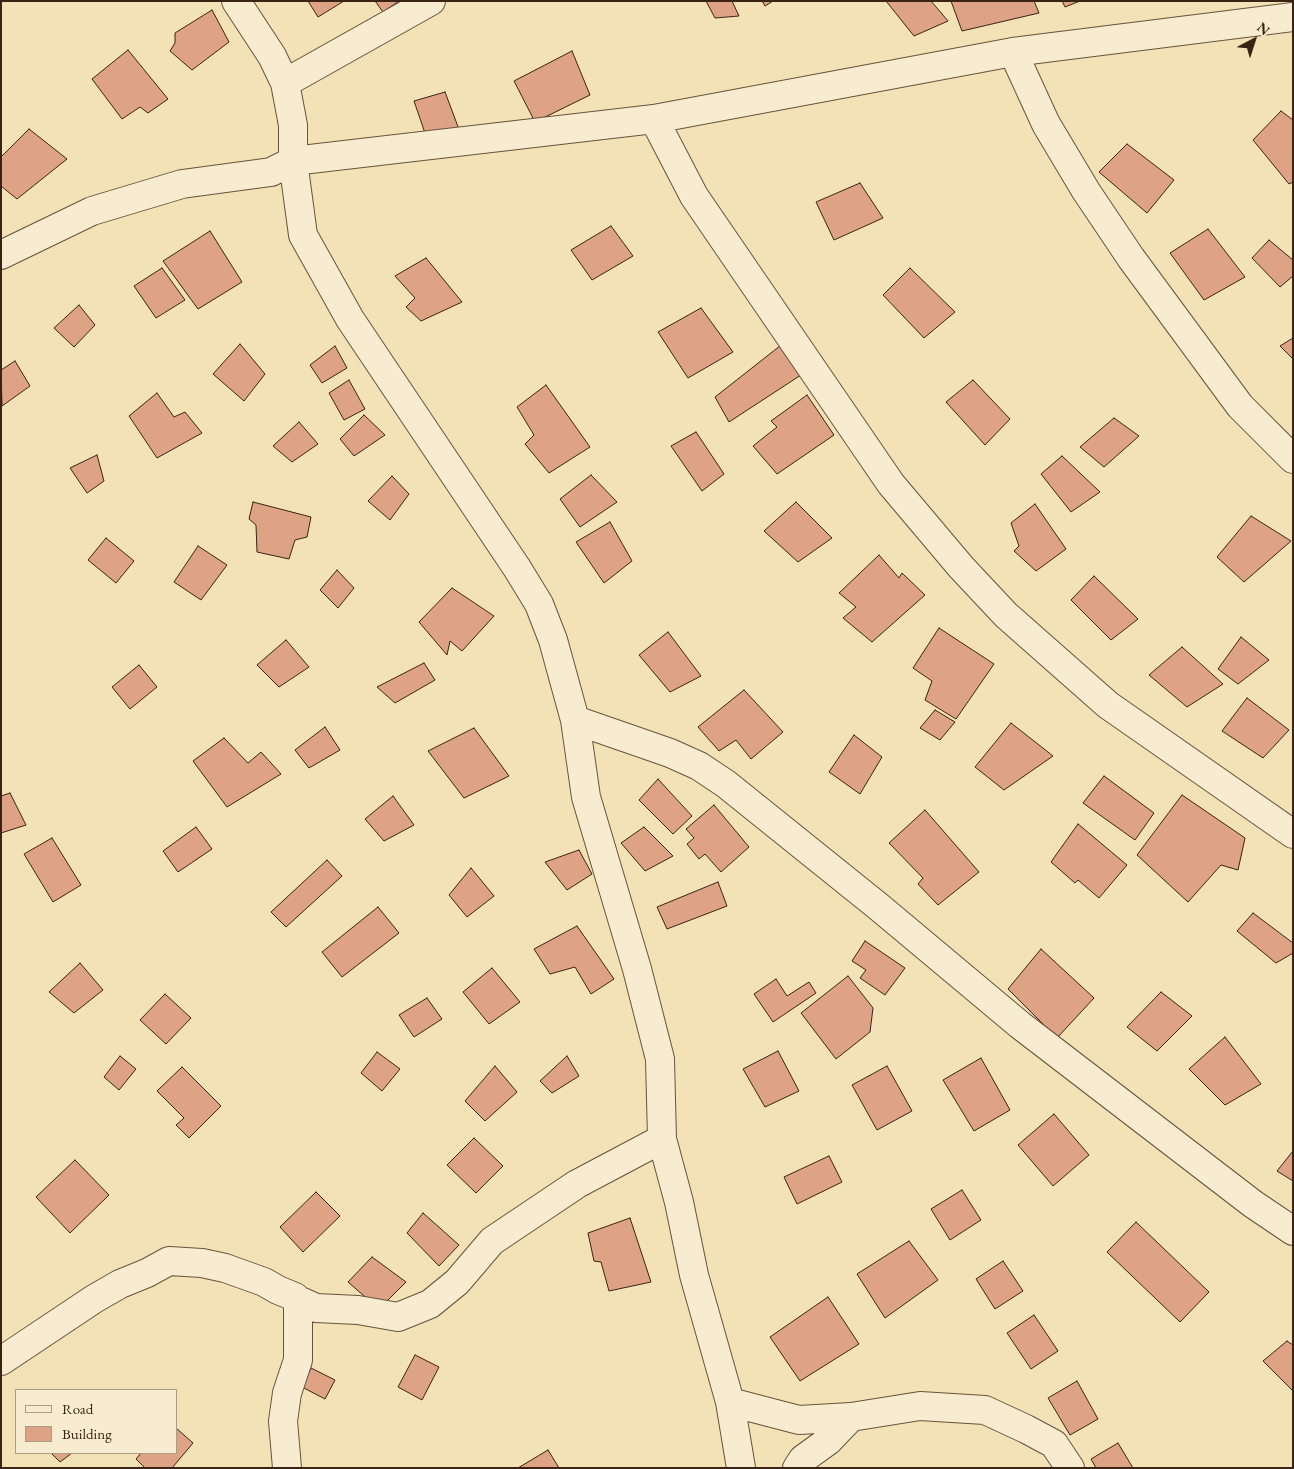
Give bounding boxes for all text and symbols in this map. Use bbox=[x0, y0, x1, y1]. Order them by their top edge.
north arrow bbox=[1229, 15, 1279, 65]
text: N bbox=[1254, 18, 1274, 39]
legend bbox=[15, 1389, 178, 1454]
text: Road bbox=[62, 1399, 93, 1418]
text: Building bbox=[62, 1424, 112, 1443]

